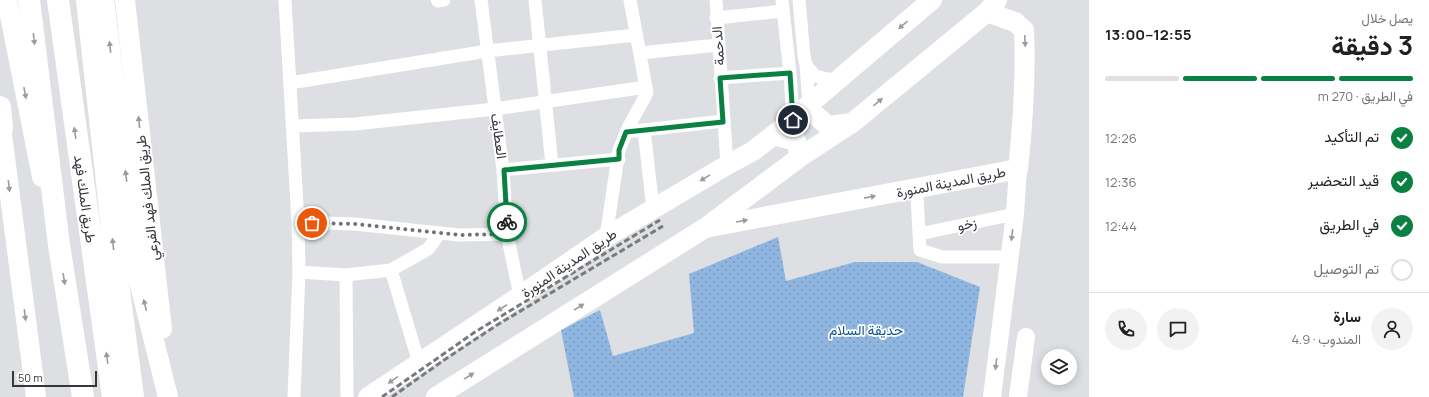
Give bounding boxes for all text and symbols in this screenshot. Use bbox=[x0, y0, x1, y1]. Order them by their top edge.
text: يصل خلال bbox=[1362, 9, 1413, 27]
one-way arrow bbox=[897, 21, 908, 30]
text: 12:55–13:00 bbox=[1105, 24, 1192, 45]
street label: الدحمة bbox=[707, 26, 728, 66]
text: 3 دقيقة bbox=[1331, 27, 1413, 63]
one-way arrow bbox=[31, 33, 37, 45]
one-way arrow bbox=[1021, 35, 1028, 47]
one-way arrow bbox=[107, 41, 113, 53]
one-way arrow bbox=[22, 87, 28, 99]
text: في الطريق · 270 m bbox=[1318, 87, 1413, 105]
one-way arrow bbox=[872, 98, 883, 107]
pin bbox=[776, 103, 810, 137]
icon: home bbox=[782, 109, 804, 131]
street label: العطايف bbox=[487, 112, 512, 160]
one-way arrow bbox=[136, 116, 142, 128]
text: تم التأكيد bbox=[1324, 126, 1379, 147]
one-way arrow bbox=[72, 127, 78, 139]
icon: check bbox=[1391, 127, 1413, 149]
text: 12:26 bbox=[1105, 129, 1137, 147]
street label: طريق الملك فهد الفرعي bbox=[130, 134, 166, 262]
street label: طريق الملك فهد bbox=[70, 154, 101, 244]
street label: طريق المدينة المنورة bbox=[895, 162, 1007, 201]
one-way arrow bbox=[123, 170, 129, 182]
text: قيد التحضير bbox=[1308, 170, 1379, 191]
icon: check bbox=[1391, 171, 1413, 193]
text: 12:36 bbox=[1105, 173, 1137, 191]
one-way arrow bbox=[699, 174, 711, 181]
one-way arrow bbox=[6, 180, 12, 192]
one-way arrow bbox=[863, 194, 876, 200]
courier bbox=[487, 202, 527, 242]
pin bbox=[295, 206, 329, 240]
icon: bike bbox=[496, 211, 518, 233]
icon: bag bbox=[301, 212, 323, 234]
street label: زخو bbox=[955, 212, 979, 235]
text: في الطريق bbox=[1319, 214, 1379, 235]
icon: check bbox=[1391, 215, 1413, 237]
text: 12:44 bbox=[1105, 217, 1137, 235]
one-way arrow bbox=[736, 218, 748, 224]
street label: طريق المدينة المنورة bbox=[517, 224, 620, 301]
one-way arrow bbox=[1009, 229, 1016, 241]
one-way arrow bbox=[110, 238, 117, 250]
text: تم التوصيل bbox=[1313, 258, 1379, 279]
one-way arrow bbox=[61, 273, 67, 285]
one-way arrow bbox=[142, 299, 148, 311]
one-way arrow bbox=[574, 303, 584, 311]
one-way arrow bbox=[497, 304, 507, 312]
text: سارة bbox=[1333, 306, 1361, 327]
button: phone bbox=[1105, 308, 1147, 350]
button: chat bbox=[1157, 308, 1199, 350]
button: person bbox=[1371, 308, 1413, 350]
one-way arrow bbox=[21, 309, 28, 321]
park label: حديقة السلام bbox=[829, 320, 903, 339]
text: المندوب · 4.9 bbox=[1291, 330, 1361, 348]
map controls bbox=[1041, 349, 1077, 385]
button: layers bbox=[1041, 349, 1077, 385]
one-way arrow bbox=[104, 352, 110, 364]
one-way arrow bbox=[993, 358, 1000, 370]
scale bar bbox=[12, 369, 97, 388]
text: 50 m bbox=[18, 370, 43, 385]
one-way arrow bbox=[464, 372, 474, 380]
one-way arrow bbox=[388, 376, 399, 384]

